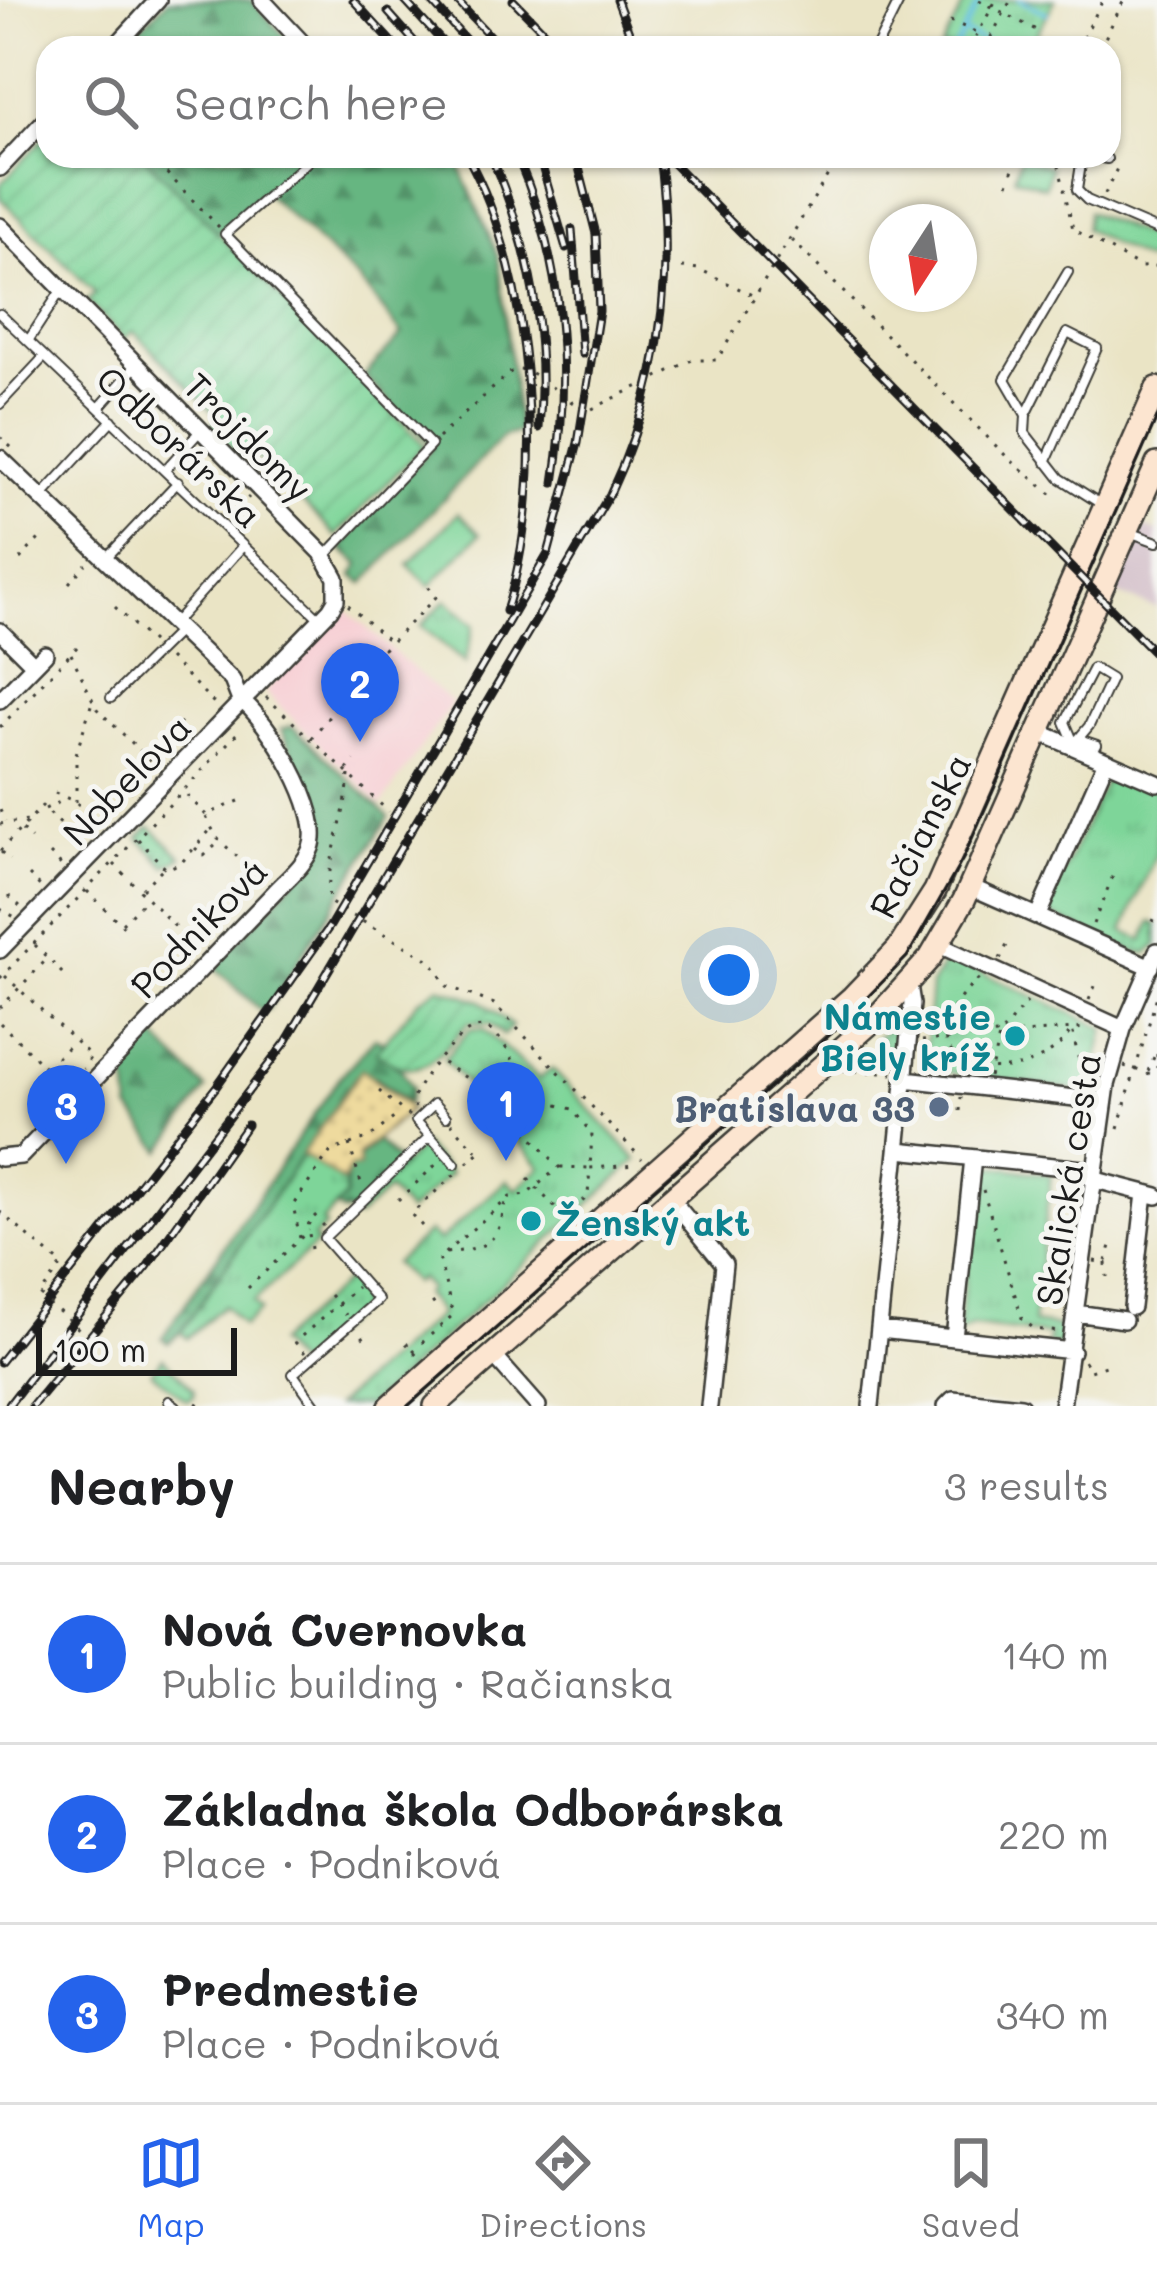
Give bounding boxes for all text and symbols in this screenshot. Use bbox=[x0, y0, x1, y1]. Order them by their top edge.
search box bbox=[36, 36, 1121, 168]
icon: search bbox=[78, 69, 144, 135]
text: Search here bbox=[174, 73, 448, 131]
north arrow bbox=[869, 204, 977, 312]
street label: Odborárska bbox=[87, 355, 273, 537]
street label: Trojdomy bbox=[174, 362, 323, 511]
pin: 2 bbox=[321, 643, 399, 742]
street label: Nobelova bbox=[52, 703, 200, 855]
street label: Račianska bbox=[857, 745, 981, 925]
street label: Podniková bbox=[119, 847, 277, 1007]
your location bbox=[699, 945, 759, 1005]
place label: Námestie Biely kríž bbox=[820, 992, 991, 1081]
marker: Námestie Biely kríž bbox=[1002, 1023, 1028, 1049]
street label: Skalická cesta bbox=[1024, 1049, 1110, 1309]
pin: 1 bbox=[467, 1062, 545, 1161]
pin: 3 bbox=[27, 1065, 105, 1164]
place label: Bratislava 33 bbox=[674, 1084, 915, 1131]
marker: Bratislava 33 bbox=[926, 1094, 952, 1120]
place label: Ženský akt bbox=[555, 1198, 750, 1246]
marker: Ženský akt bbox=[518, 1208, 544, 1234]
scale bar bbox=[36, 1322, 237, 1375]
text: 100 m bbox=[54, 1327, 146, 1370]
text: Nearby bbox=[48, 1451, 235, 1518]
text: 3 results bbox=[944, 1459, 1109, 1510]
text: Nová Cvernovka bbox=[162, 1599, 527, 1657]
text: 1 bbox=[78, 1628, 96, 1679]
text: 140 m bbox=[1001, 1628, 1109, 1679]
text: Public building · Račianska bbox=[162, 1657, 674, 1708]
text: Základna škola Odborárska bbox=[162, 1779, 784, 1837]
text: 2 bbox=[76, 1808, 98, 1859]
text: 220 m bbox=[998, 1808, 1109, 1859]
text: Place · Podniková bbox=[162, 1837, 501, 1888]
text: Predmestie bbox=[162, 1959, 419, 2017]
text: 3 bbox=[75, 1988, 99, 2039]
text: 340 m bbox=[996, 1988, 1109, 2039]
text: Place · Podniková bbox=[162, 2017, 501, 2068]
tab: Map bbox=[137, 2130, 205, 2245]
tab: Directions bbox=[479, 2130, 647, 2245]
tab: Saved bbox=[922, 2130, 1020, 2245]

